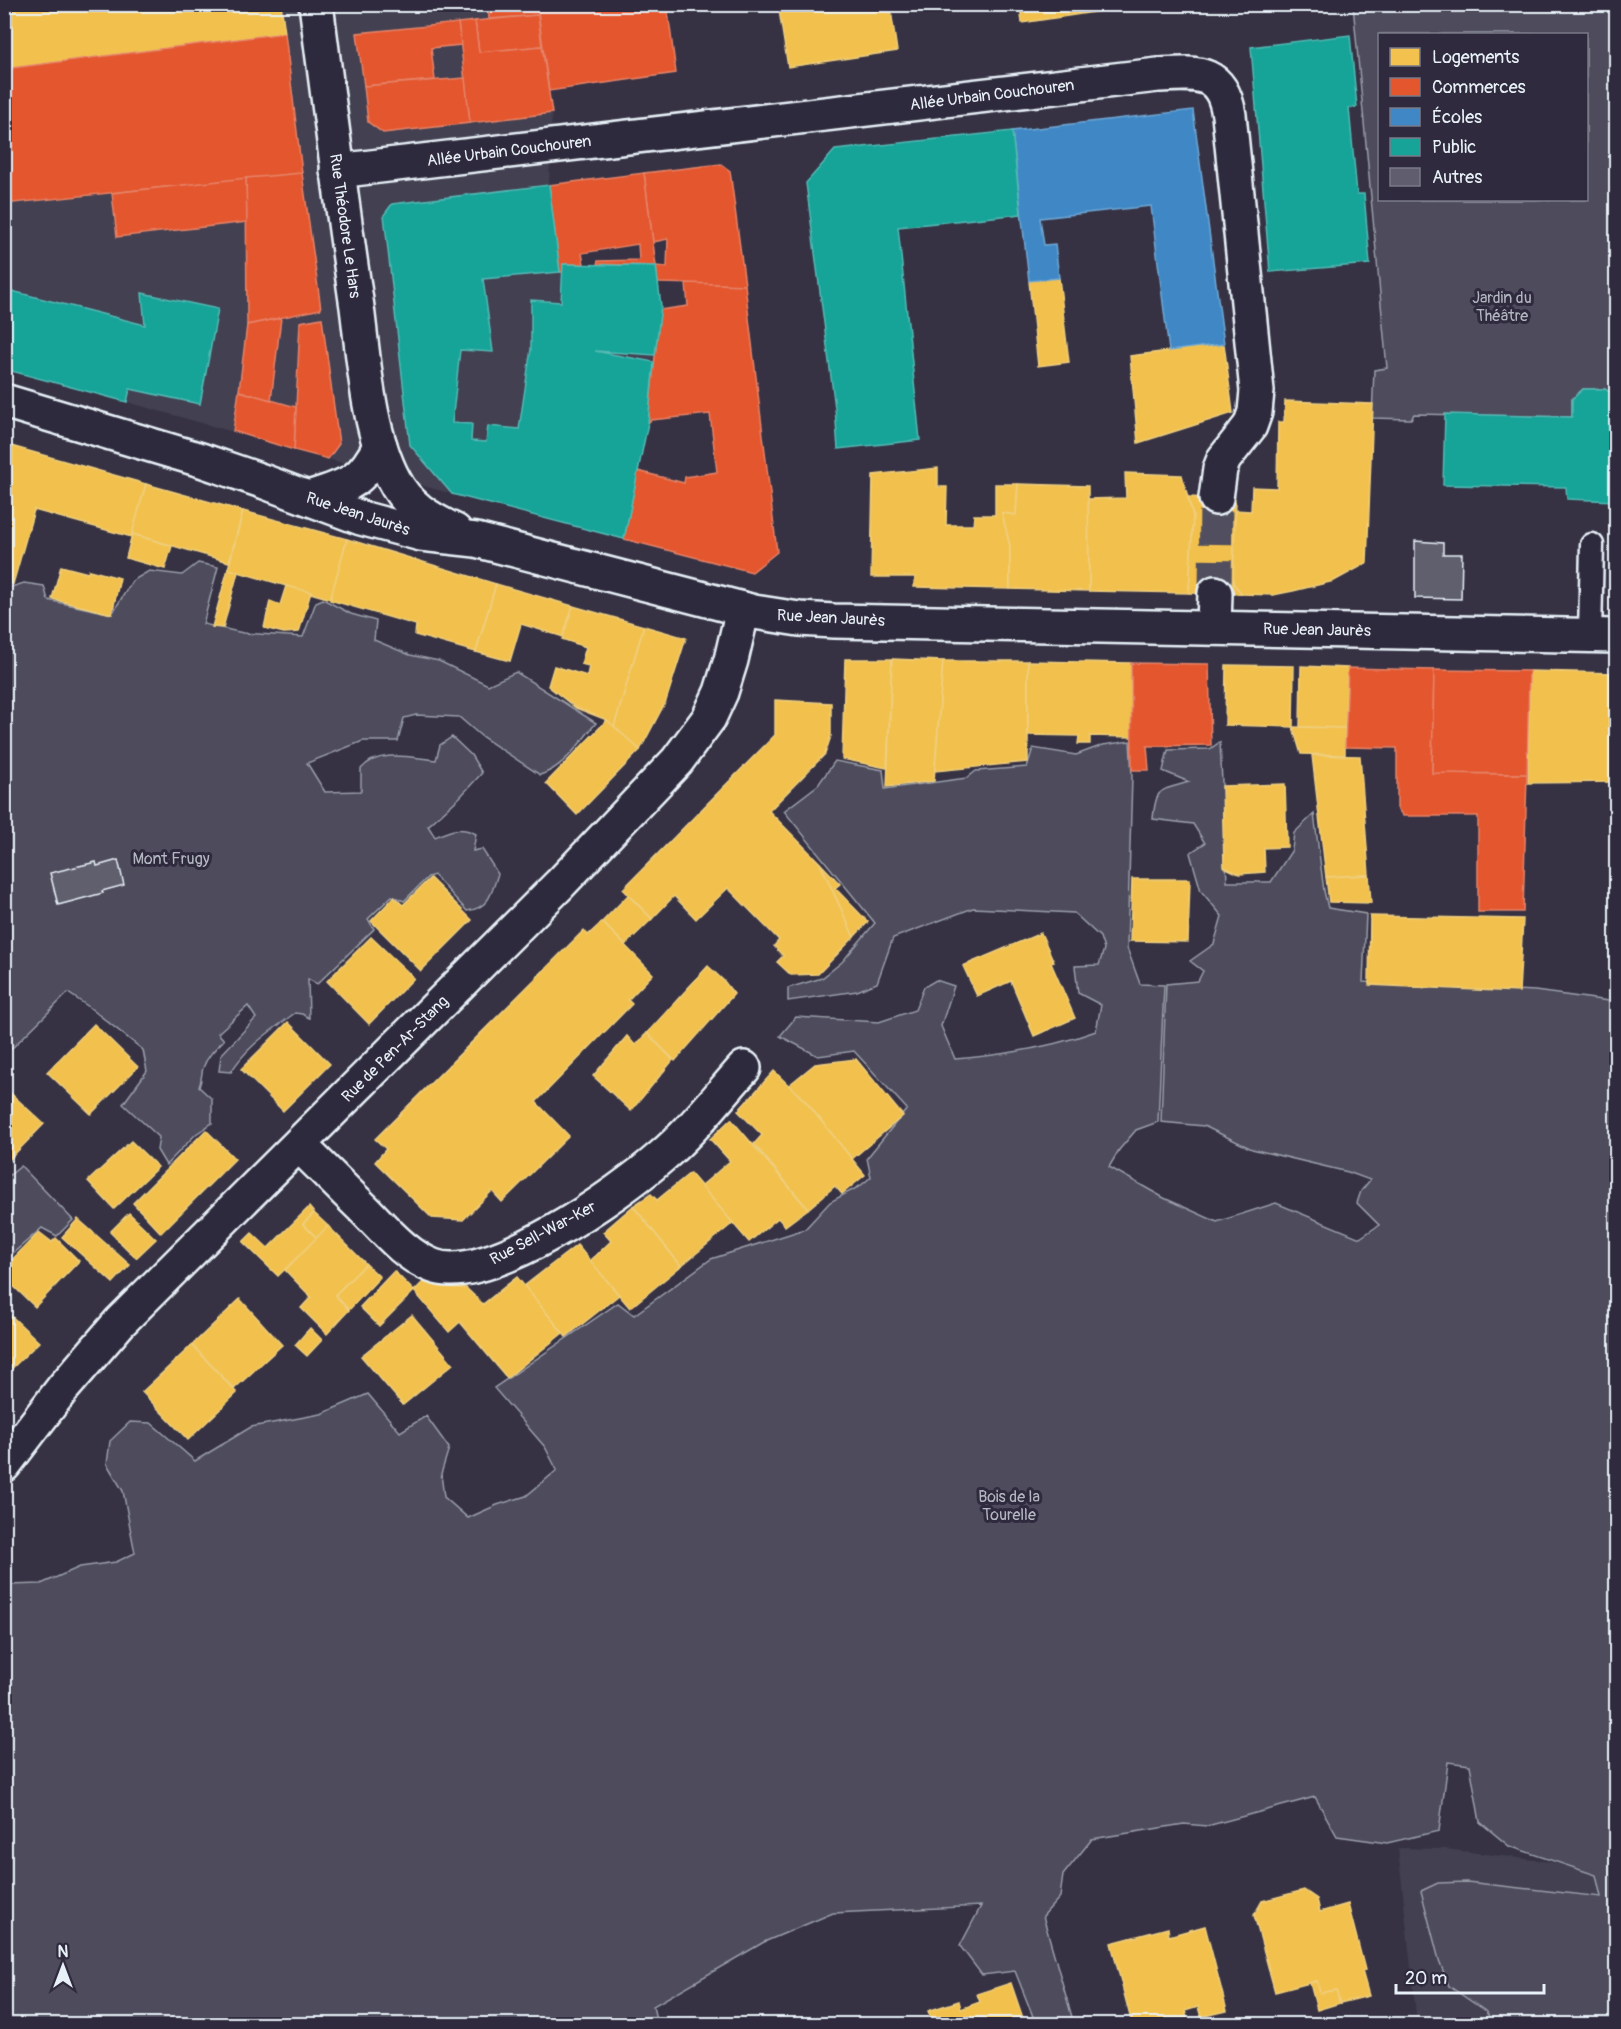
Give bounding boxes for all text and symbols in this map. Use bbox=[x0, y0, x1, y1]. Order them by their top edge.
legend bbox=[1378, 33, 1588, 201]
text: Logements bbox=[1432, 46, 1519, 69]
street label: Allée Urbain Couchouren bbox=[909, 75, 1075, 115]
text: Commerces bbox=[1432, 76, 1526, 99]
text: Écoles bbox=[1432, 106, 1482, 129]
street label: Allée Urbain Couchouren bbox=[426, 131, 592, 171]
text: Public bbox=[1432, 136, 1476, 159]
street label: Rue Théodore Le Hars bbox=[325, 152, 365, 300]
text: Autres bbox=[1432, 166, 1482, 189]
park label: Jardin du Théâtre bbox=[1472, 288, 1532, 326]
street label: Rue Jean Jaurès bbox=[304, 488, 412, 540]
street label: Rue Jean Jaurès bbox=[777, 605, 885, 631]
street label: Rue Jean Jaurès bbox=[1263, 619, 1371, 641]
park label: Mont Frugy bbox=[132, 849, 210, 869]
street label: Rue de Pen-Ar-Stang bbox=[337, 991, 453, 1107]
street label: Rue Sell-War-Ker bbox=[487, 1197, 600, 1269]
park label: Bois de la Tourelle bbox=[978, 1487, 1040, 1525]
north arrow bbox=[33, 1936, 93, 1996]
text: N bbox=[58, 1942, 69, 1962]
scale bar bbox=[1396, 1957, 1544, 1995]
text: 20 m bbox=[1405, 1967, 1447, 1990]

